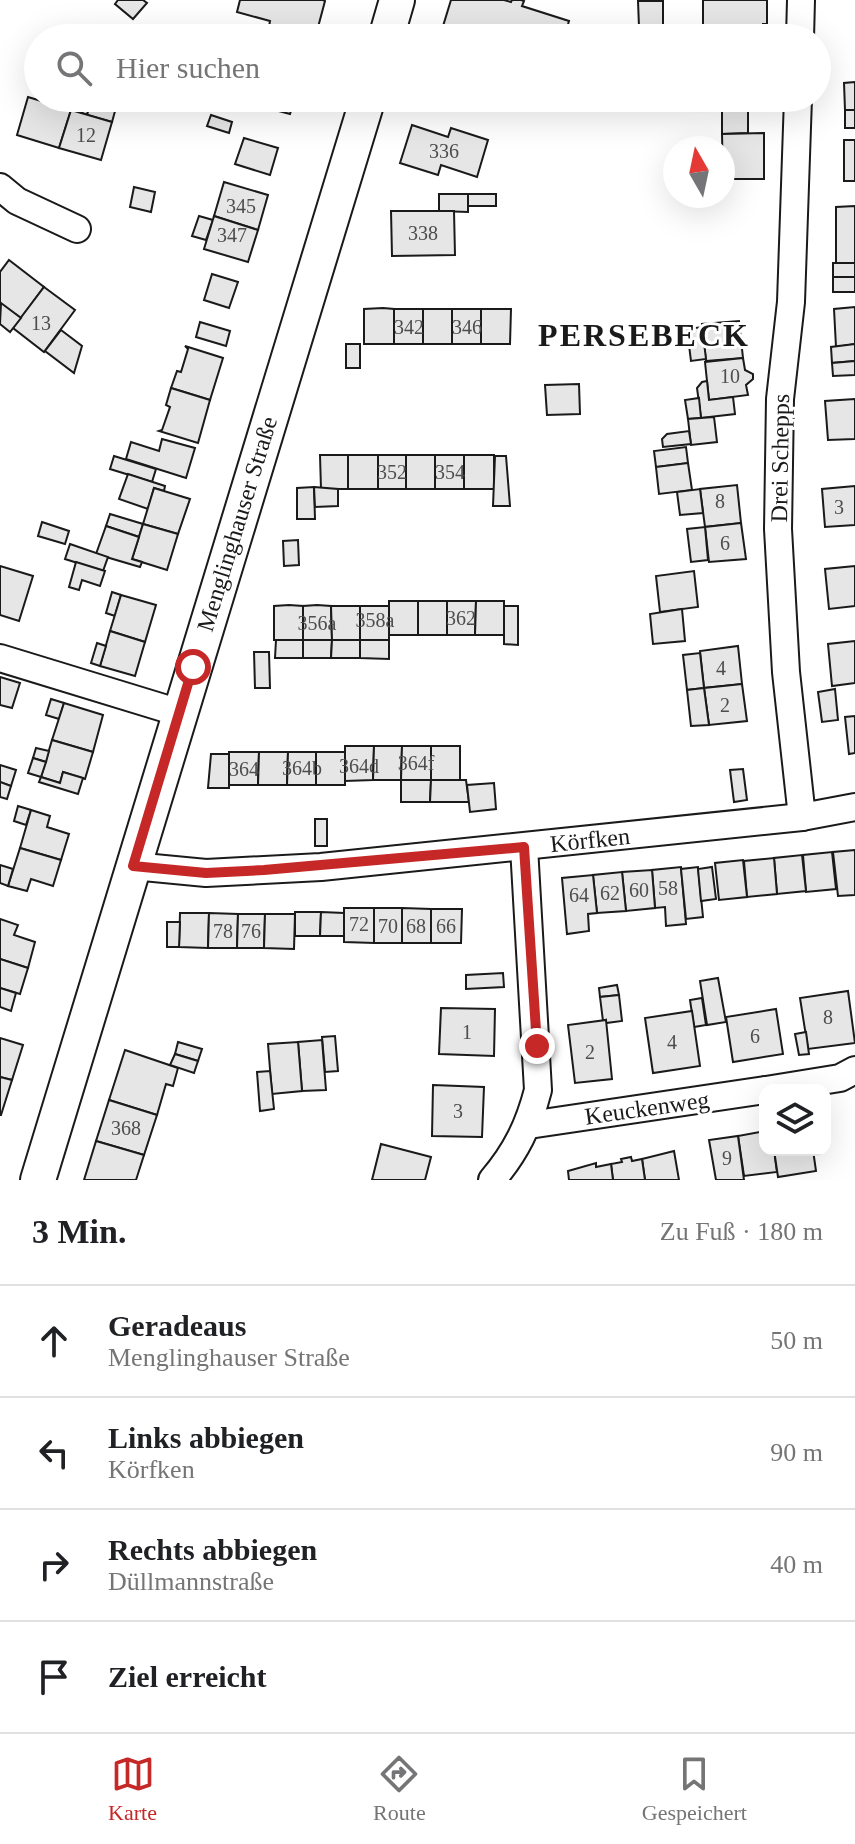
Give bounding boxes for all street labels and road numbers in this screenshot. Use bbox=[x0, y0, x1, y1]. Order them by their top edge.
street label: Drei Schepps bbox=[766, 393, 794, 523]
street label: Menglinghauser Straße bbox=[192, 413, 282, 635]
street label: Körfken bbox=[549, 823, 631, 857]
street label: Keuckenweg bbox=[583, 1086, 711, 1130]

